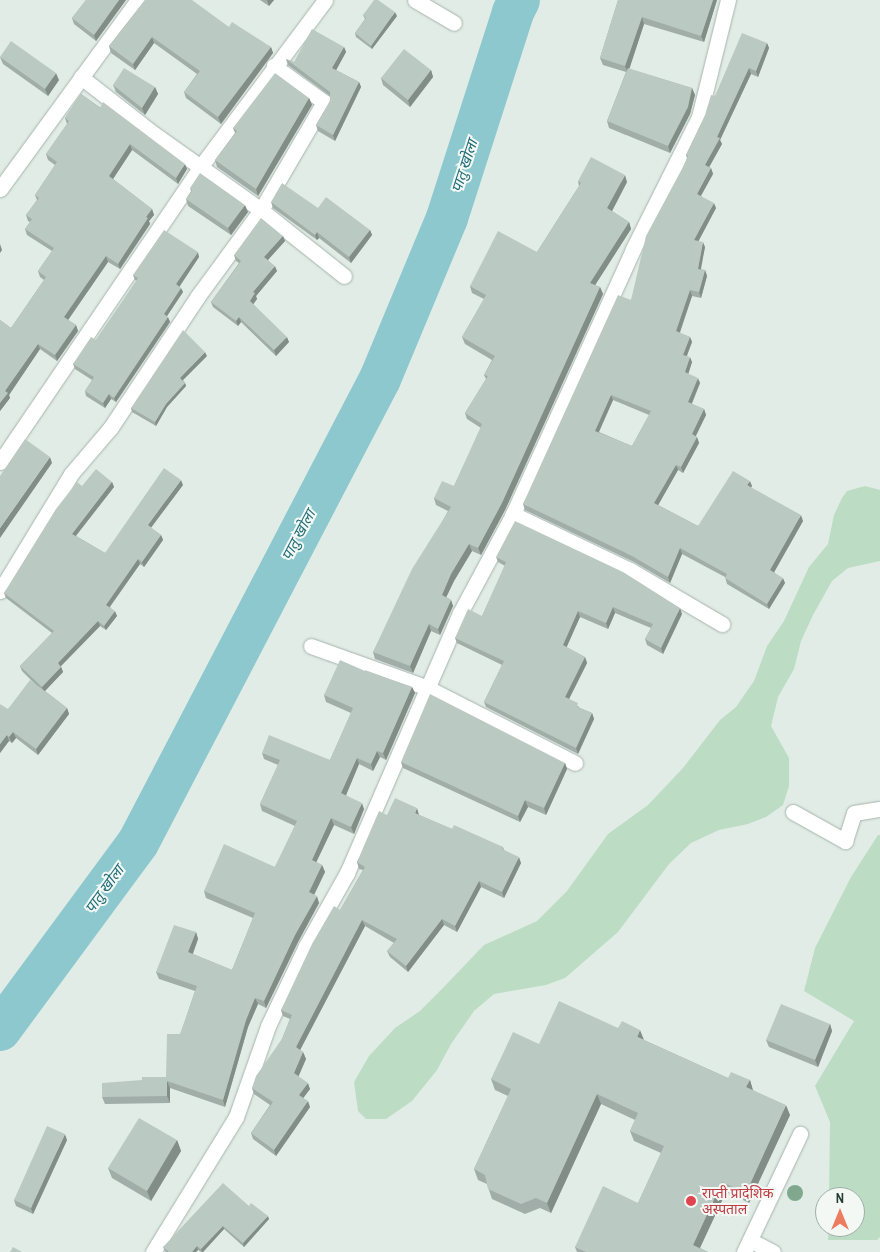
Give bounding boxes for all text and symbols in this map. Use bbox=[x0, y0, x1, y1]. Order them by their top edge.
water label: पातु खोला bbox=[447, 137, 481, 195]
water label: पातु खोला bbox=[277, 507, 319, 563]
water label: पातु खोला bbox=[81, 862, 127, 916]
place label: राप्ती प्रादेशिक अस्पताल bbox=[702, 1185, 773, 1218]
north arrow bbox=[815, 1187, 865, 1237]
text: N bbox=[836, 1189, 844, 1207]
marker: राप्ती प्रादेशिक अस्पताल bbox=[684, 1194, 698, 1208]

